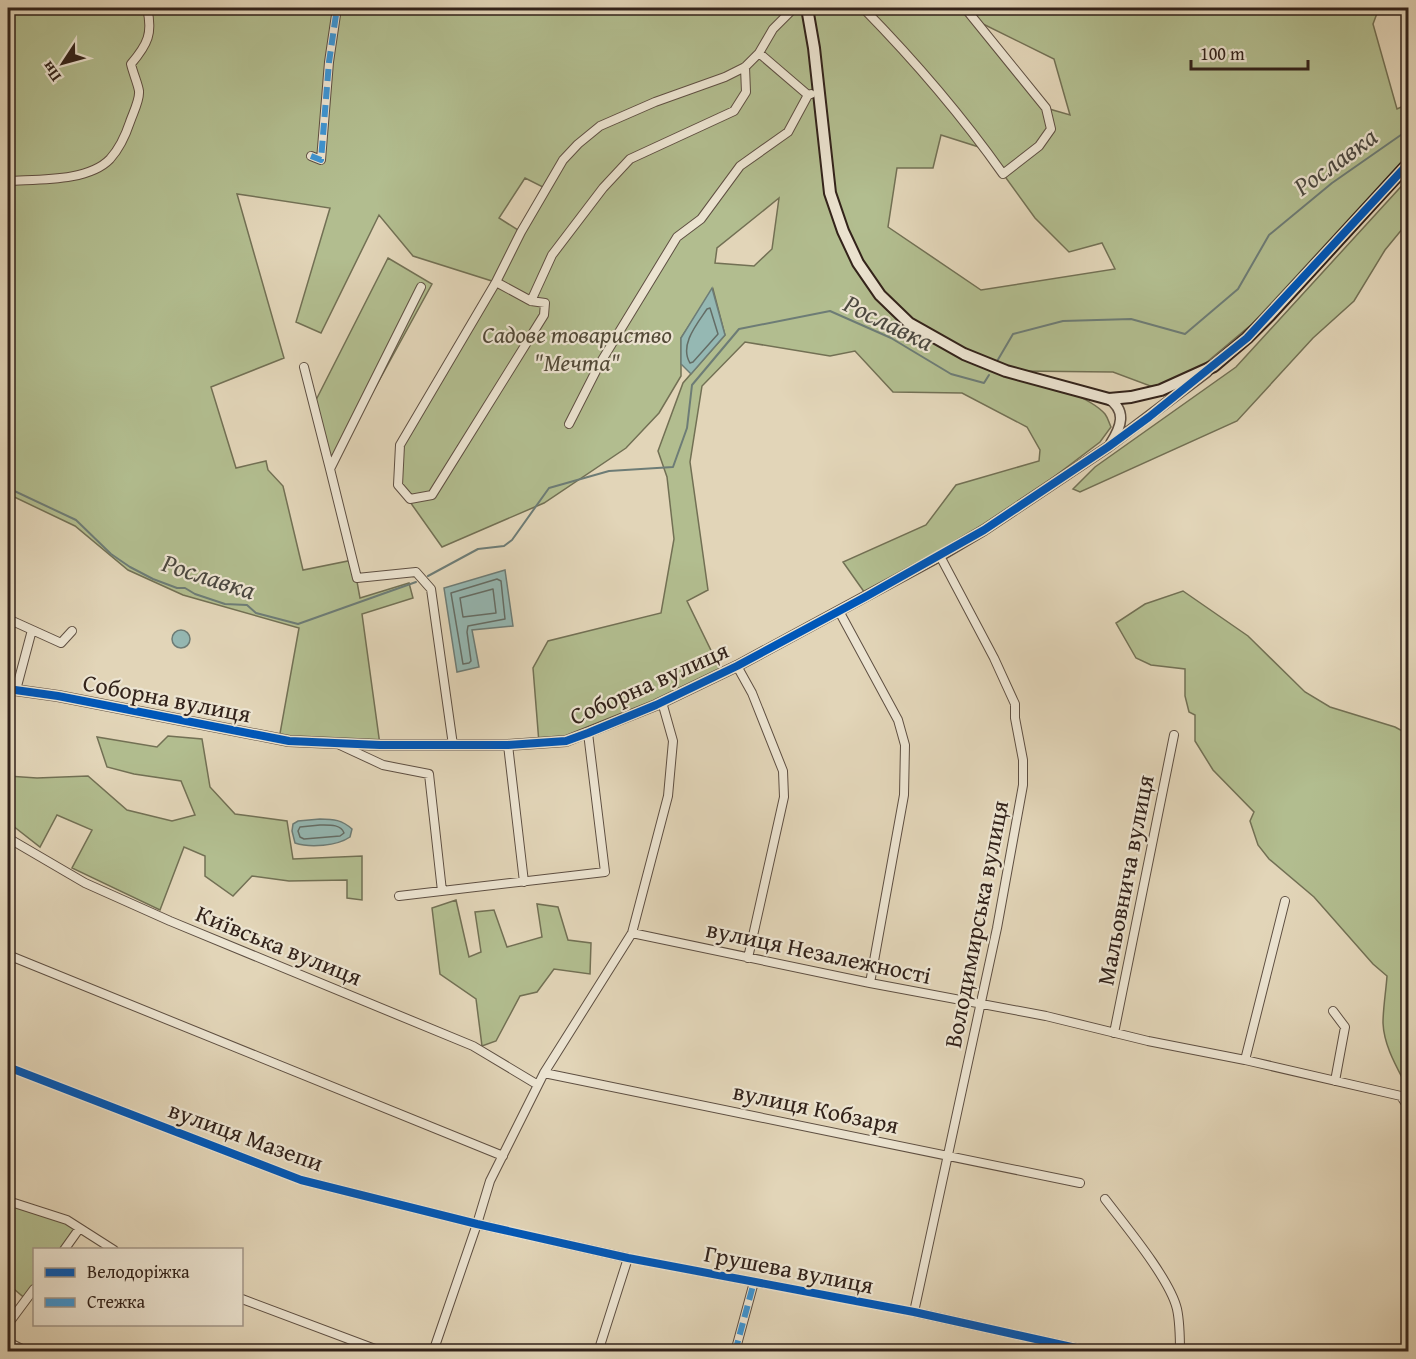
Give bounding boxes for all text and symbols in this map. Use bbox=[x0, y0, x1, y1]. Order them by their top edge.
north arrow bbox=[33, 33, 93, 93]
scale bar bbox=[1191, 33, 1308, 71]
text: 100 m bbox=[1200, 40, 1245, 67]
text: Пн bbox=[35, 56, 67, 87]
water label: Рославка bbox=[1284, 117, 1385, 205]
water label: Рославка bbox=[837, 283, 941, 361]
park label: Садове товариство "Мечта" bbox=[482, 317, 672, 380]
water label: Рославка bbox=[157, 542, 261, 609]
street label: Соборна вулиця bbox=[564, 632, 734, 734]
street label: Соборна вулиця bbox=[80, 665, 254, 731]
street label: Мальовнича вулиця bbox=[1087, 772, 1163, 988]
street label: Володимирська вулиця bbox=[935, 797, 1017, 1051]
street label: Київська вулиця bbox=[191, 896, 367, 994]
street label: вулиця Незалежності bbox=[703, 911, 935, 993]
street label: вулиця Кобзаря bbox=[730, 1073, 902, 1143]
street label: вулиця Мазепи bbox=[164, 1092, 328, 1180]
street label: Грушева вулиця bbox=[701, 1235, 877, 1303]
legend bbox=[33, 1248, 243, 1326]
text: Велодоріжка bbox=[87, 1258, 190, 1285]
text: Стежка bbox=[87, 1288, 146, 1315]

